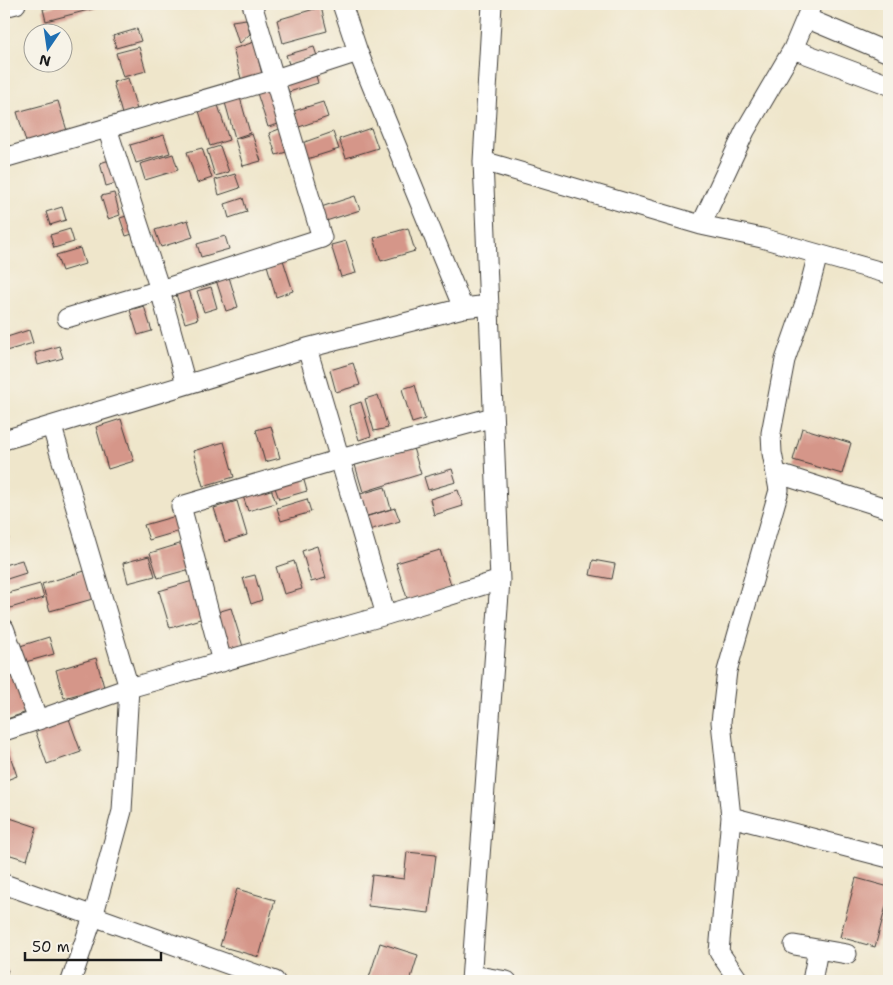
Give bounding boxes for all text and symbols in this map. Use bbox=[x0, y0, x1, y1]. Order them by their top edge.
north arrow bbox=[22, 22, 72, 72]
text: N bbox=[38, 51, 53, 71]
scale bar bbox=[25, 930, 161, 962]
text: 50 m bbox=[32, 937, 70, 957]

